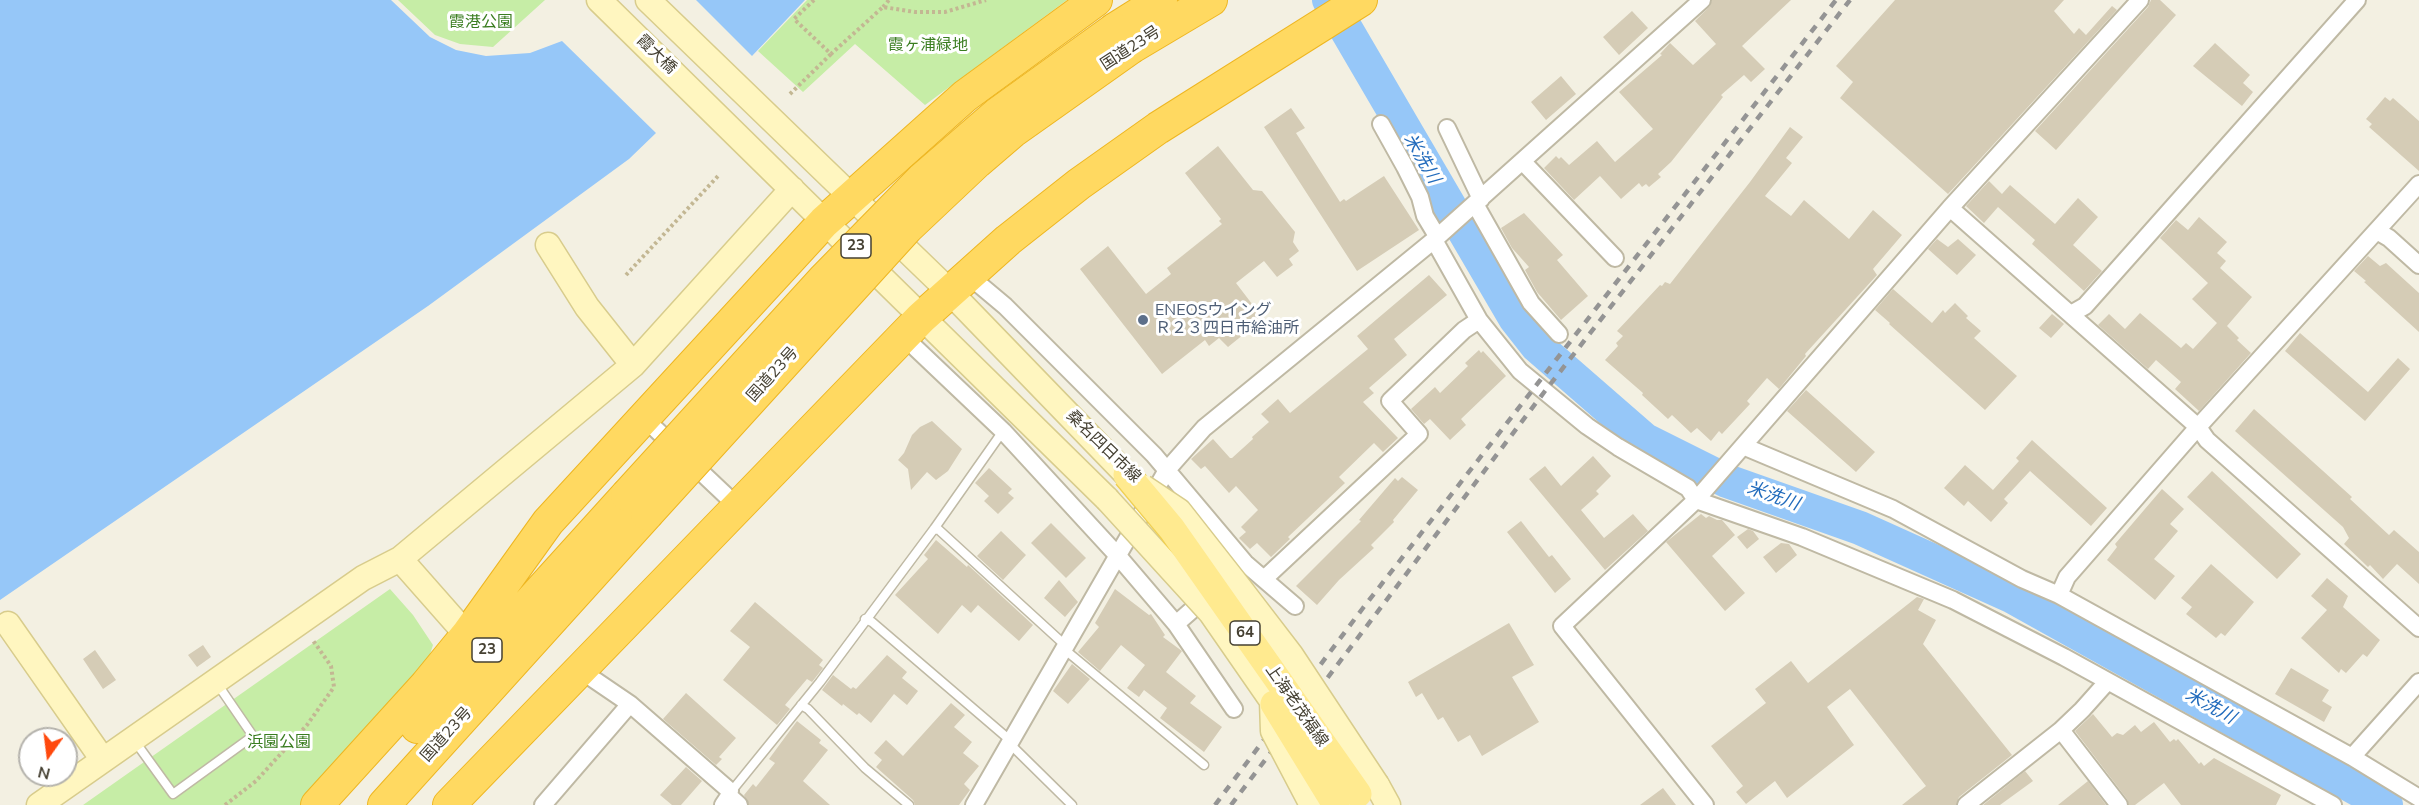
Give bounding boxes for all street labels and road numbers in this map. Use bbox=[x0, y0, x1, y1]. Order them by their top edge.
street label: 国道23号 bbox=[1098, 23, 1164, 75]
street label: 霞大橋 bbox=[632, 31, 680, 79]
road number: 23 bbox=[841, 234, 871, 258]
street label: 国道23号 bbox=[743, 344, 803, 406]
street label: 桑名四日市線 bbox=[1062, 407, 1144, 487]
road number: 64 bbox=[1230, 621, 1260, 645]
road number: 23 bbox=[472, 638, 502, 662]
street label: 上海老茂福線 bbox=[1261, 661, 1331, 751]
street label: 国道23号 bbox=[417, 704, 477, 766]

